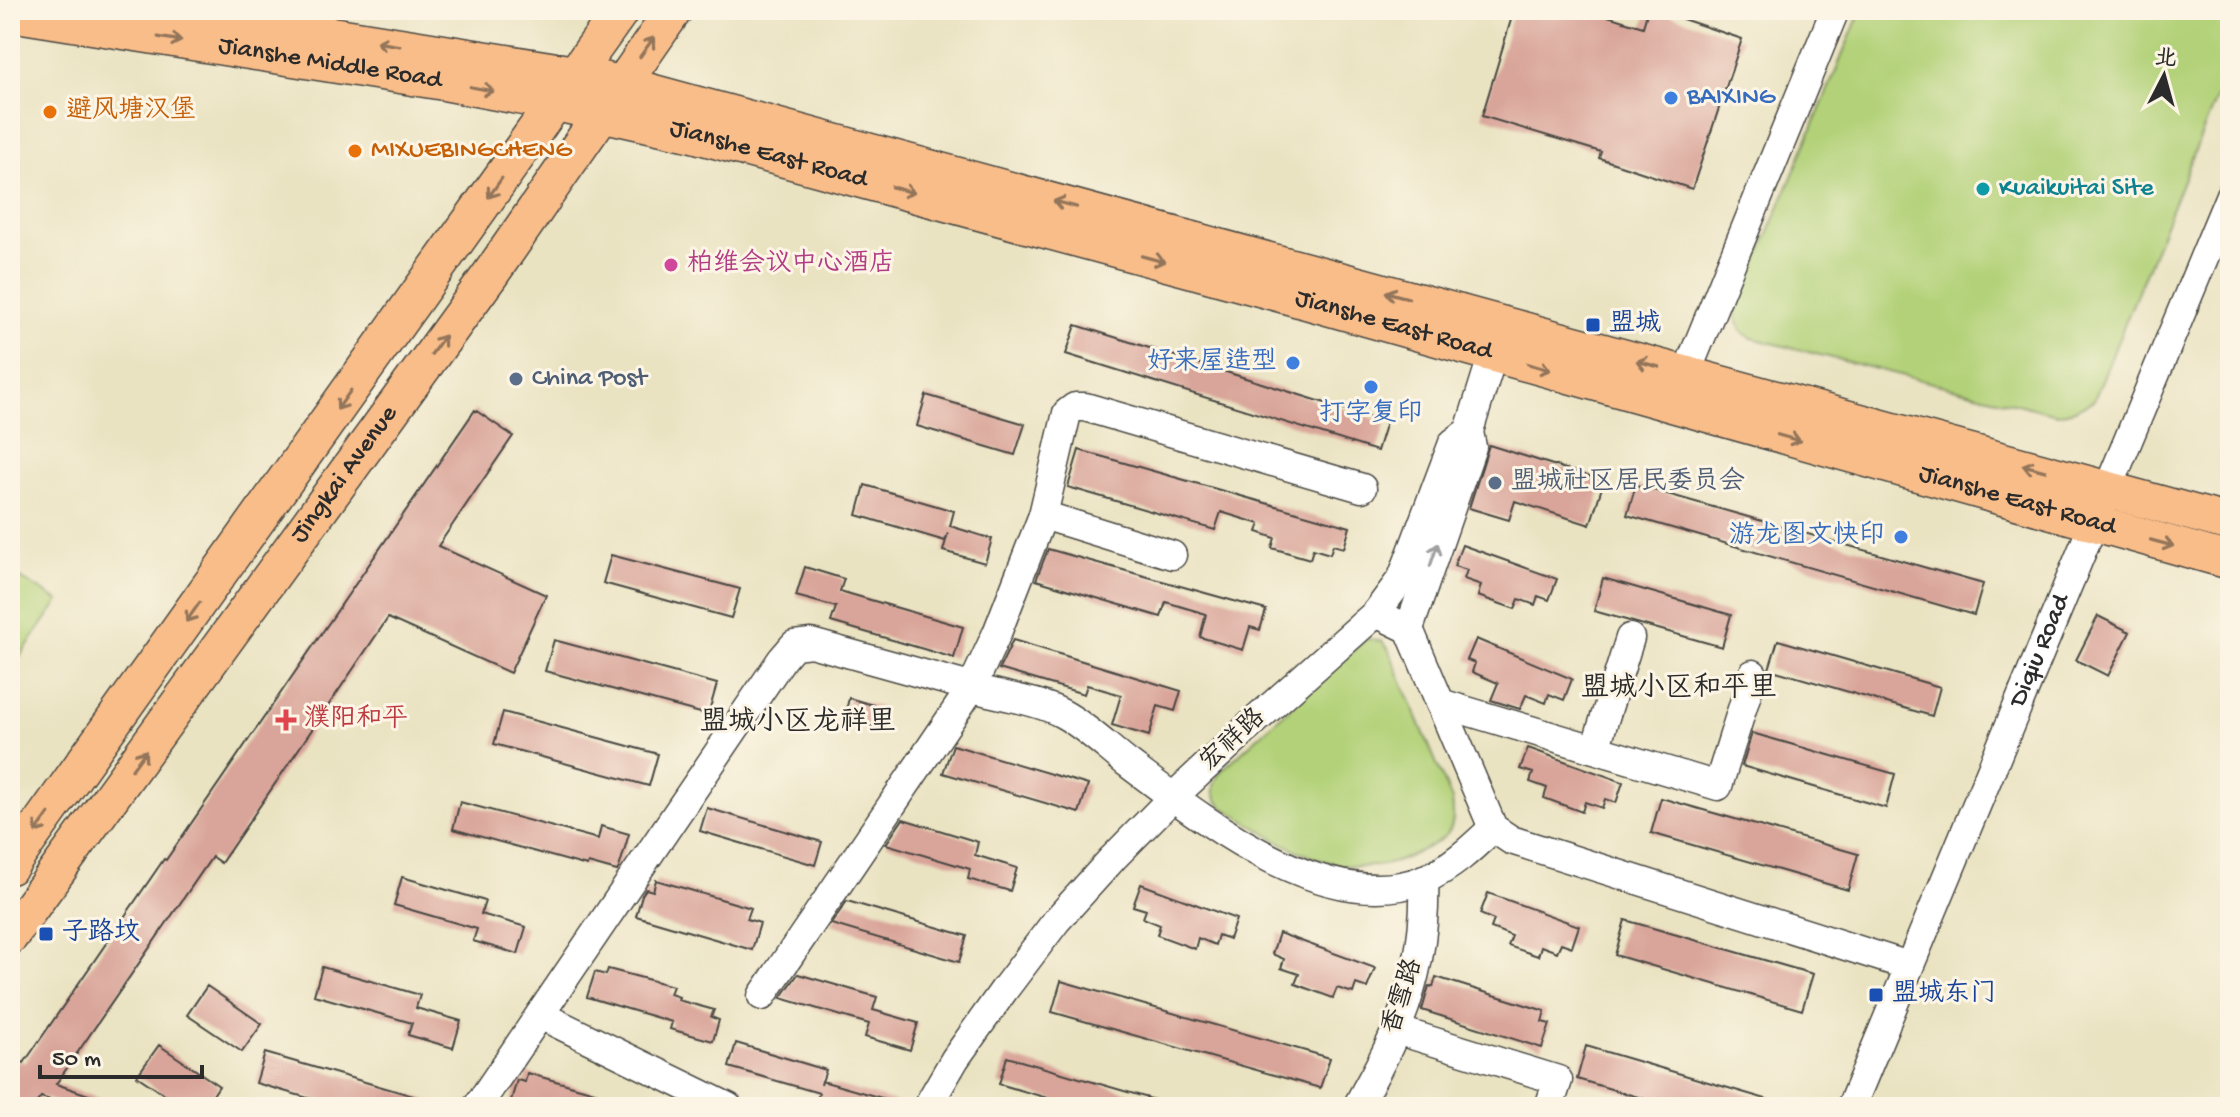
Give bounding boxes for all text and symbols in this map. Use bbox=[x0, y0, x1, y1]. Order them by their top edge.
street label: Jianshe Middle Road bbox=[216, 31, 446, 97]
one-way arrow bbox=[157, 32, 182, 47]
one-way arrow bbox=[375, 35, 401, 50]
north arrow bbox=[2124, 36, 2204, 116]
one-way arrow bbox=[638, 37, 655, 58]
text: 北 bbox=[2153, 46, 2178, 74]
one-way arrow bbox=[469, 82, 494, 97]
place label: BAIXING bbox=[1686, 83, 1777, 114]
marker: BAIXING bbox=[1662, 89, 1680, 107]
place label: 避风塘汉堡 bbox=[66, 95, 196, 128]
marker: 避风塘汉堡 bbox=[41, 103, 59, 121]
street label: Jianshe East Road bbox=[667, 114, 872, 197]
place label: MIXUEBINGCHENG bbox=[371, 136, 573, 167]
marker: MIXUEBINGCHENG bbox=[346, 142, 364, 160]
place label: Kuaikuitai Site bbox=[1999, 174, 2154, 205]
one-way arrow bbox=[487, 177, 504, 198]
marker: Kuaikuitai Site bbox=[1974, 180, 1992, 198]
one-way arrow bbox=[889, 184, 915, 199]
one-way arrow bbox=[1053, 196, 1079, 211]
place label: 柏维会议中心酒店 bbox=[687, 248, 895, 281]
one-way arrow bbox=[1140, 252, 1166, 267]
marker: 柏维会议中心酒店 bbox=[662, 256, 680, 274]
street label: Jianshe East Road bbox=[1291, 283, 1497, 369]
one-way arrow bbox=[1385, 287, 1411, 302]
place label: 盟城 bbox=[1609, 308, 1661, 341]
marker: 盟城 bbox=[1584, 316, 1602, 334]
one-way arrow bbox=[430, 335, 447, 356]
place label: 好来屋造型 bbox=[1147, 346, 1277, 379]
marker: 好来屋造型 bbox=[1284, 354, 1302, 372]
one-way arrow bbox=[1635, 355, 1661, 370]
one-way arrow bbox=[1525, 360, 1551, 375]
place label: China Post bbox=[532, 364, 649, 395]
marker: China Post bbox=[507, 370, 525, 388]
marker: 打字复印 bbox=[1362, 378, 1380, 396]
one-way arrow bbox=[336, 388, 352, 410]
place label: 打字复印 bbox=[1319, 398, 1423, 431]
street label: Jingkai Avenue bbox=[285, 399, 406, 550]
one-way arrow bbox=[1775, 431, 1801, 446]
street label: Jianshe East Road bbox=[1915, 459, 2121, 544]
one-way arrow bbox=[2022, 460, 2048, 475]
place label: 盟城社区居民委员会 bbox=[1511, 466, 1745, 499]
marker: 盟城社区居民委员会 bbox=[1486, 474, 1504, 492]
place label: 游龙图文快印 bbox=[1729, 520, 1885, 553]
marker: 游龙图文快印 bbox=[1892, 528, 1910, 546]
one-way arrow bbox=[2148, 536, 2174, 551]
one-way arrow bbox=[1428, 543, 1443, 568]
street label: Diqiu Road bbox=[2003, 588, 2078, 714]
one-way arrow bbox=[185, 600, 202, 622]
district label: 盟城小区和平里 bbox=[1581, 672, 1777, 706]
street label: 宏祥路 bbox=[1194, 702, 1273, 779]
place label: 濮阳和平 bbox=[304, 703, 408, 736]
district label: 盟城小区龙祥里 bbox=[700, 706, 896, 740]
marker: 濮阳和平 bbox=[275, 709, 297, 731]
one-way arrow bbox=[131, 750, 147, 772]
one-way arrow bbox=[33, 811, 50, 833]
place label: 子路坟 bbox=[62, 917, 140, 950]
marker: 子路坟 bbox=[37, 925, 55, 943]
street label: 香雪路 bbox=[1375, 954, 1431, 1039]
place label: 盟城东门 bbox=[1892, 978, 1996, 1011]
marker: 盟城东门 bbox=[1867, 986, 1885, 1004]
scale bar bbox=[40, 1029, 202, 1079]
text: 50 m bbox=[52, 1046, 101, 1075]

